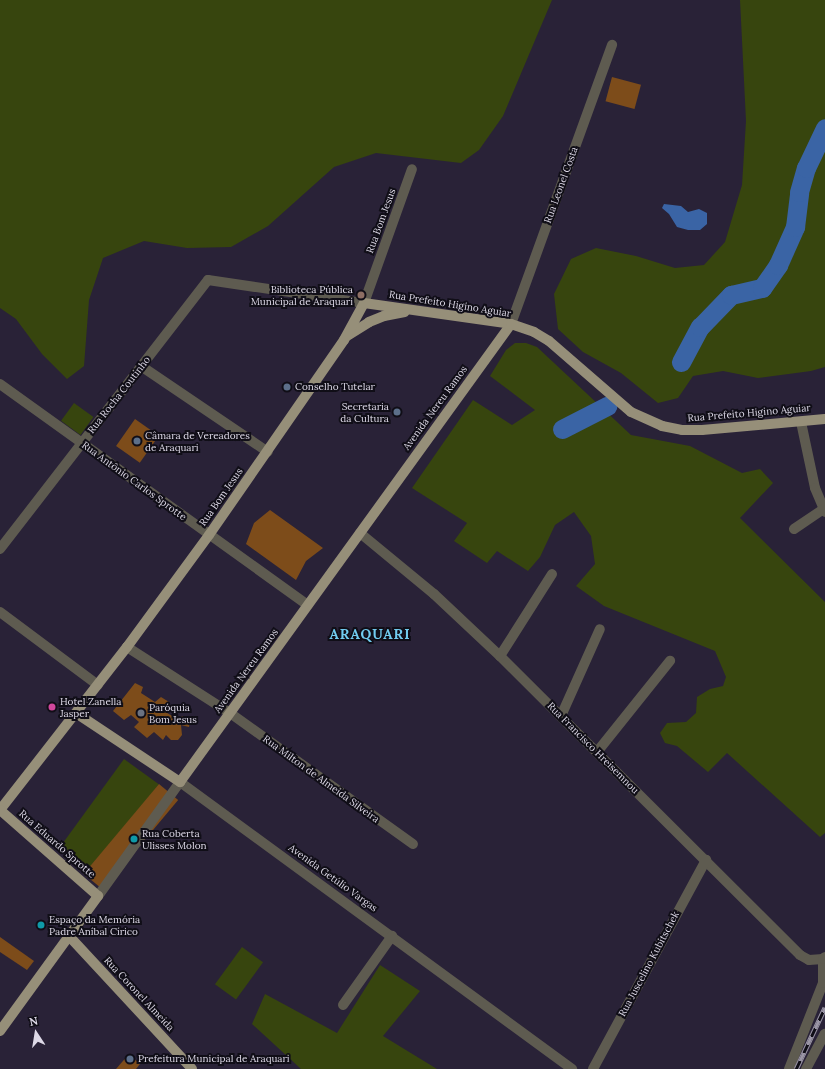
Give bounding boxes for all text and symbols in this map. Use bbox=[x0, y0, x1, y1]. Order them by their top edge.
street label: Rua Leonel Costa bbox=[542, 145, 580, 225]
street label: Rua Bom Jesus bbox=[364, 187, 398, 255]
place label: Biblioteca Pública Municipal de Araquari bbox=[251, 283, 353, 306]
street label: Rua Prefeito Higino Aguiar bbox=[388, 288, 512, 320]
marker: Biblioteca Pública Municipal de Araquari bbox=[356, 290, 366, 300]
street label: Rua Rocha Coutinho bbox=[85, 354, 153, 436]
street label: Avenida Nereu Ramos bbox=[400, 364, 470, 452]
place label: Conselho Tutelar bbox=[295, 381, 375, 393]
marker: Conselho Tutelar bbox=[282, 382, 292, 392]
place label: Secretaria da Cultura bbox=[340, 400, 389, 424]
street label: Rua Prefeito Higino Aguiar bbox=[687, 402, 811, 424]
marker: Secretaria da Cultura bbox=[392, 407, 402, 417]
place label: Câmara de Vereadores de Araquari bbox=[145, 429, 250, 452]
marker: Câmara de Vereadores de Araquari bbox=[132, 436, 142, 446]
street label: Rua Antônio Carlos Sprotte bbox=[79, 439, 189, 523]
street label: Rua Bom Jesus bbox=[197, 466, 245, 528]
district label: ARAQUARI bbox=[329, 626, 411, 642]
street label: Avenida Nereu Ramos bbox=[211, 627, 281, 715]
place label: Hotel Zanella Jasper bbox=[60, 695, 121, 718]
street label: Rua Francisco Hreisemnou bbox=[545, 700, 641, 796]
place label: Paróquia Bom Jesus bbox=[149, 701, 197, 724]
marker: Hotel Zanella Jasper bbox=[47, 702, 57, 712]
marker: Paróquia Bom Jesus bbox=[136, 708, 146, 718]
street label: Rua Milton de Almeida Silveira bbox=[260, 733, 382, 825]
street label: Rua Eduardo Sprotte bbox=[16, 808, 98, 880]
place label: Rua Coberta Ulisses Molon bbox=[142, 827, 207, 850]
marker: Rua Coberta Ulisses Molon bbox=[129, 834, 139, 844]
street label: Avenida Getúlio Vargas bbox=[286, 842, 380, 914]
street label: Rua Juscelino Kubitschek bbox=[616, 909, 682, 1019]
place label: Espaço da Memória Padre Aníbal Círico bbox=[49, 913, 140, 936]
marker: Espaço da Memória Padre Aníbal Círico bbox=[36, 920, 46, 930]
street label: Rua Coronel Almeida bbox=[101, 954, 177, 1034]
north arrow bbox=[16, 1013, 56, 1053]
text: N bbox=[28, 1014, 39, 1029]
place label: Prefeitura Municipal de Araquari bbox=[138, 1053, 290, 1065]
marker: Prefeitura Municipal de Araquari bbox=[125, 1054, 135, 1064]

